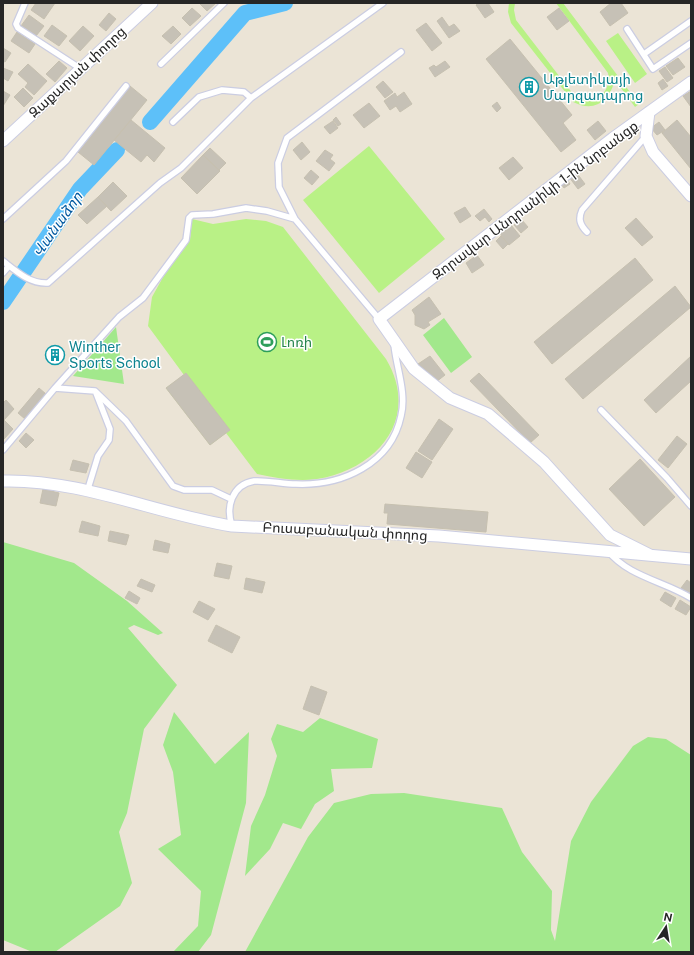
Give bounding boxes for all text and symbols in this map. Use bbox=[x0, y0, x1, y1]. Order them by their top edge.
street label: Զաքարյան փողոց bbox=[25, 23, 129, 121]
place label: Աթլետիկայի Մարզադպրոց bbox=[543, 71, 643, 103]
building icon: Աթլետիկայի Մարզադպրոց bbox=[518, 76, 540, 98]
street label: Զորավար Անդրանիկի 1-ին նրբանցք bbox=[429, 117, 641, 283]
water label: Վանաձոր bbox=[28, 187, 87, 260]
sports icon: Լոռի bbox=[256, 331, 278, 353]
place label: Լոռի bbox=[281, 334, 312, 350]
place label: Winther Sports School bbox=[69, 339, 161, 371]
building icon: Winther Sports School bbox=[44, 344, 66, 366]
street label: Բուսաբանական փողոց bbox=[262, 519, 428, 543]
north arrow bbox=[646, 907, 686, 947]
text: N bbox=[663, 910, 674, 924]

